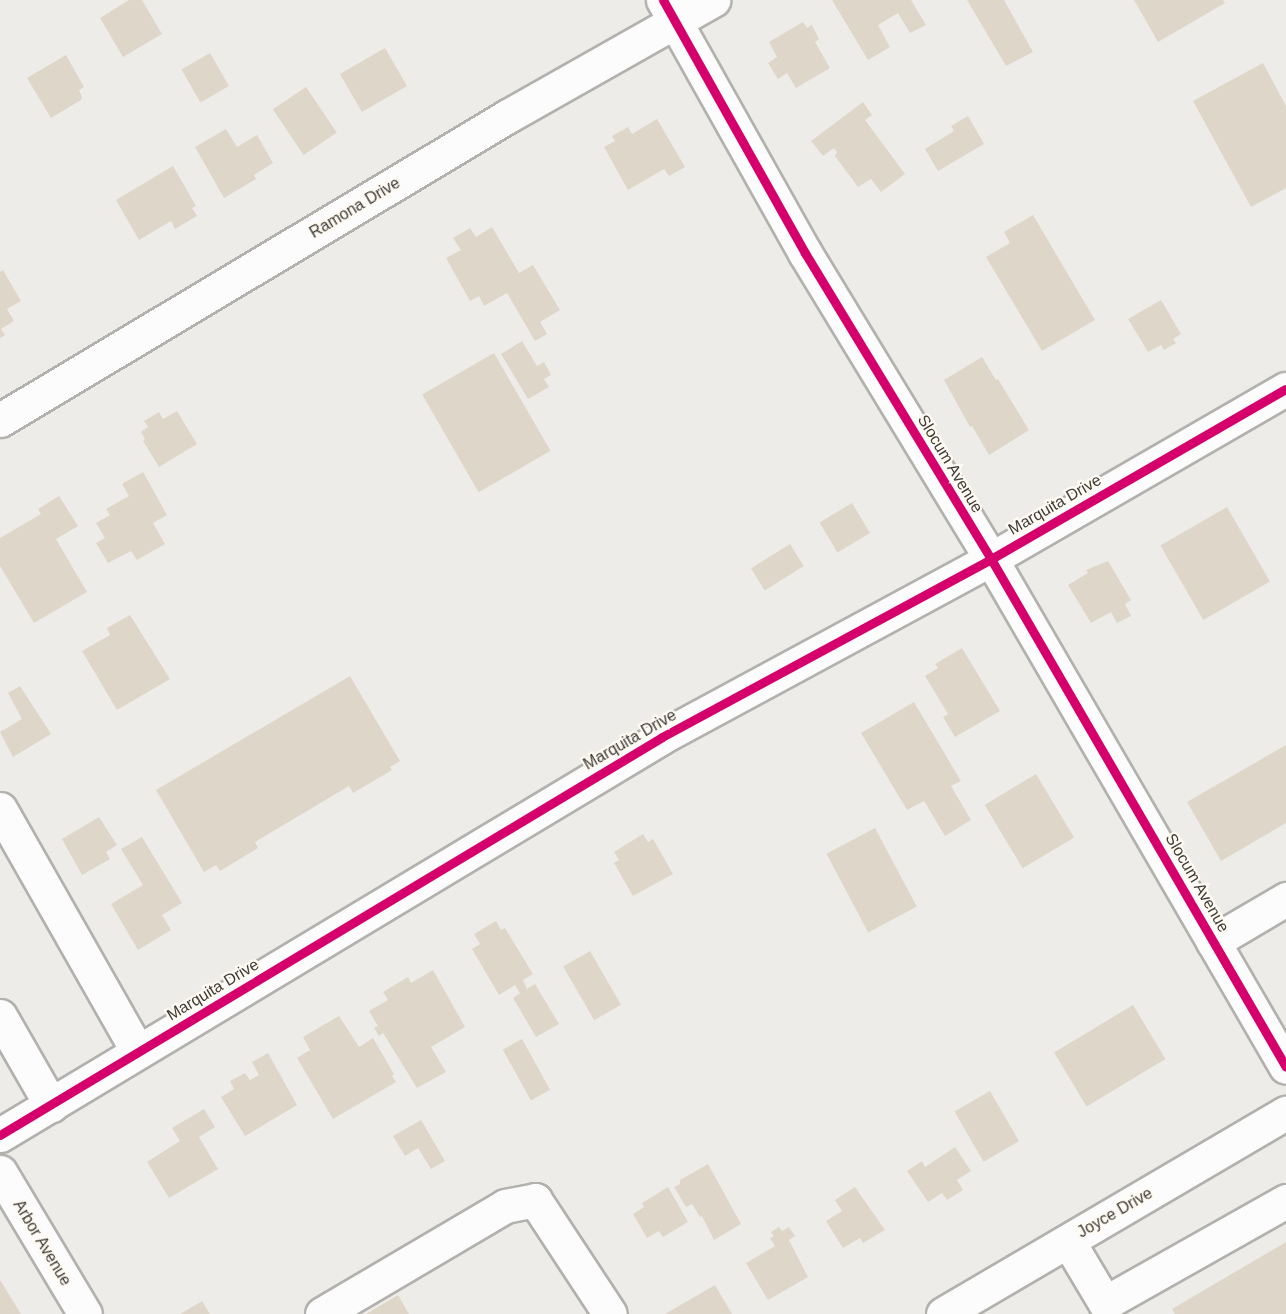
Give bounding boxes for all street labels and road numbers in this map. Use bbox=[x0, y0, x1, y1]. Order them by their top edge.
street label: Ramona Drive bbox=[306, 173, 404, 243]
street label: Slocum Avenue bbox=[913, 411, 987, 517]
street label: Marquita Drive bbox=[1005, 471, 1105, 539]
street label: Marquita Drive bbox=[580, 706, 680, 774]
street label: Slocum Avenue bbox=[1161, 830, 1233, 936]
street label: Marquita Drive bbox=[163, 955, 263, 1025]
street label: Joyce Drive bbox=[1074, 1184, 1156, 1242]
street label: Arbor Avenue bbox=[9, 1196, 75, 1290]

